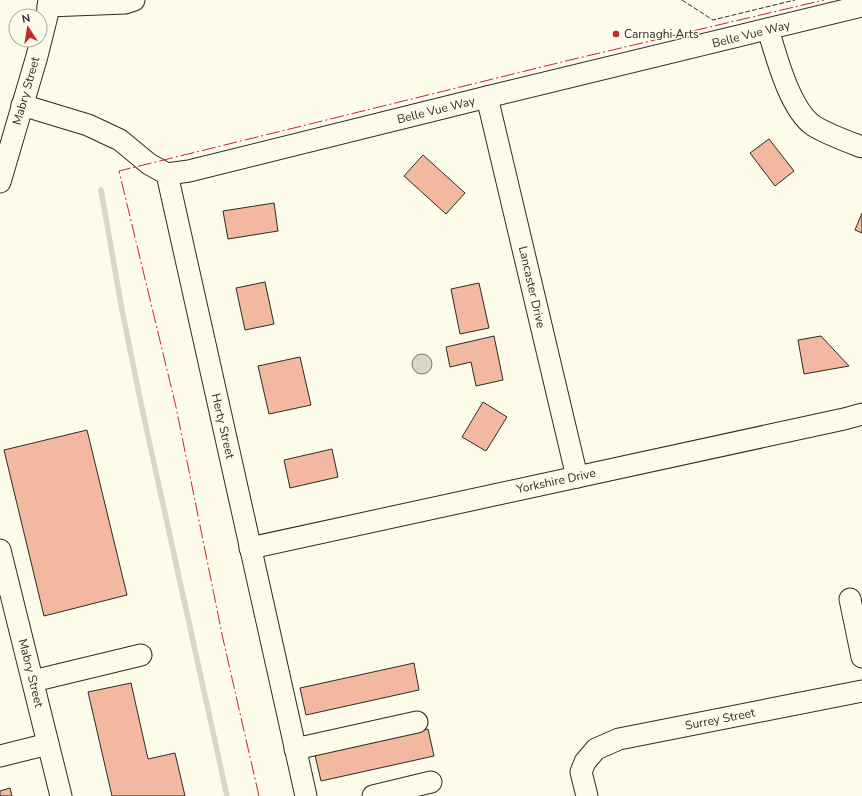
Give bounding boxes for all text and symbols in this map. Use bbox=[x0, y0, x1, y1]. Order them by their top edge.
north arrow bbox=[8, 8, 48, 48]
text: N bbox=[20, 11, 32, 27]
street label: Belle Vue Way bbox=[710, 16, 792, 51]
place label: Carnaghi Arts bbox=[624, 26, 699, 42]
marker: Carnaghi Arts bbox=[611, 29, 621, 39]
street label: Mabry Street bbox=[9, 54, 44, 127]
street label: Belle Vue Way bbox=[395, 92, 477, 127]
street label: Lancaster Drive bbox=[515, 244, 549, 330]
street label: Herty Street bbox=[208, 392, 238, 461]
street label: Yorkshire Drive bbox=[514, 465, 597, 497]
street label: Mabry Street bbox=[15, 637, 47, 710]
street label: Surrey Street bbox=[684, 704, 757, 734]

